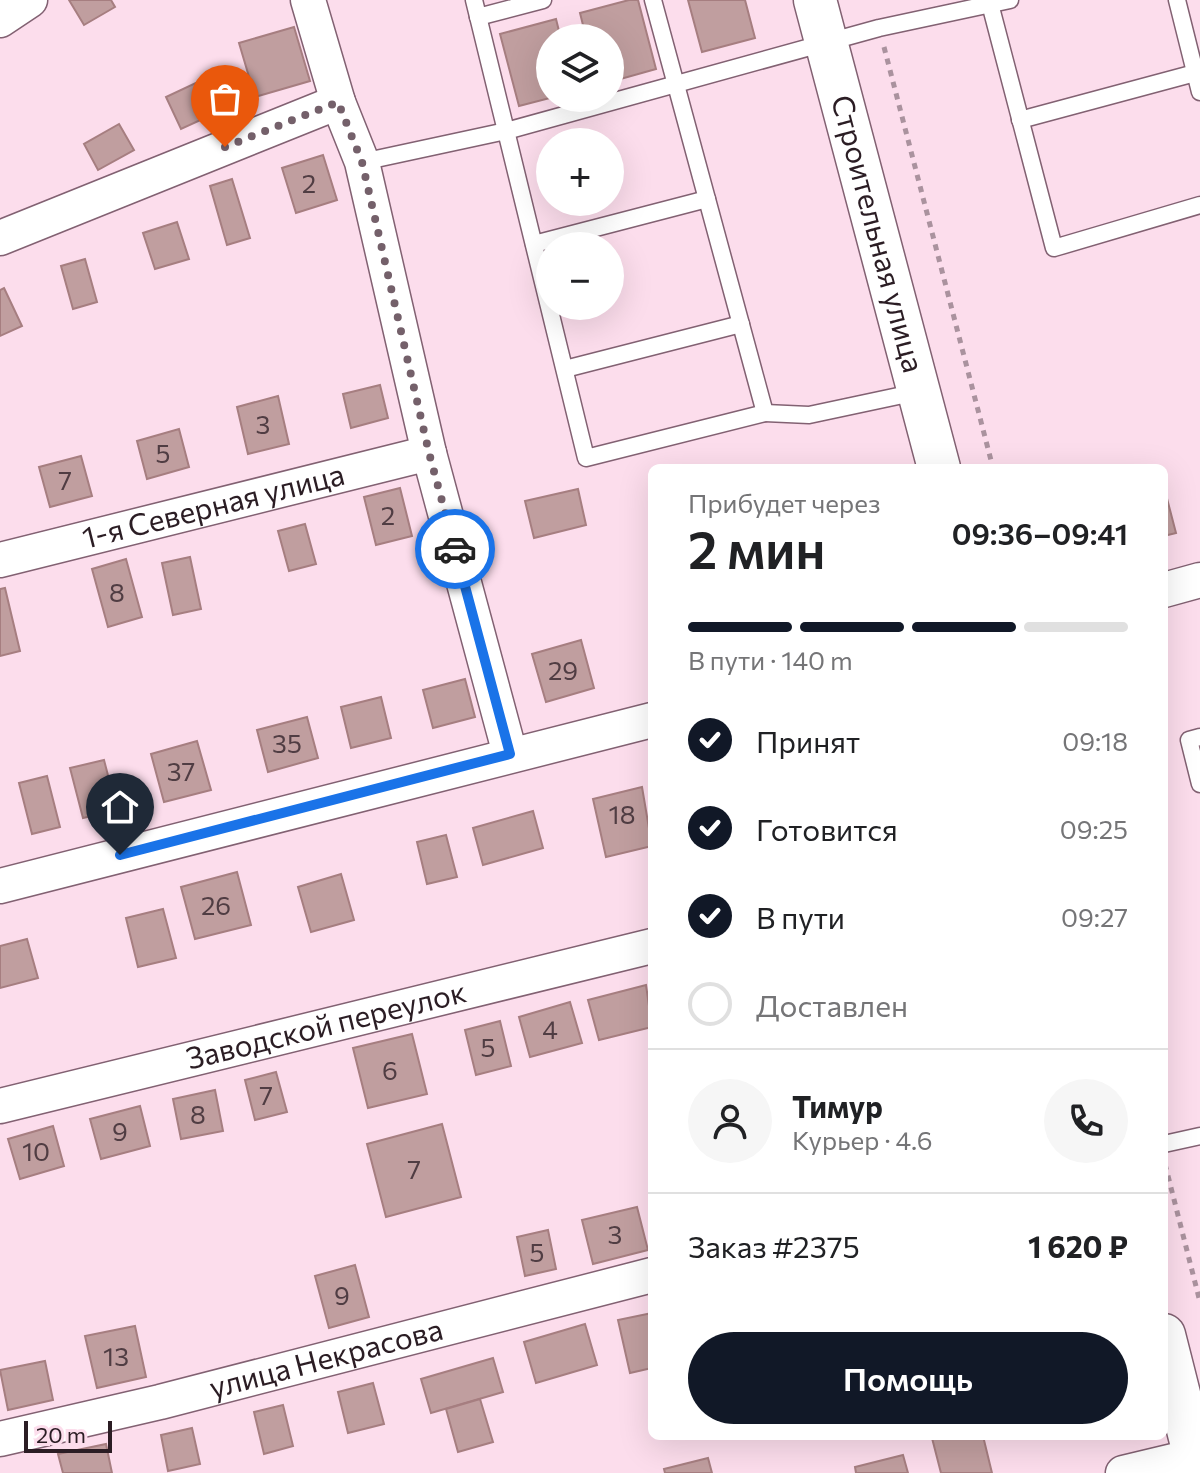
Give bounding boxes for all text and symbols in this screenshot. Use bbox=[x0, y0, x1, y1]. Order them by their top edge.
map controls bbox=[536, 24, 624, 320]
button: layers bbox=[536, 24, 624, 112]
pin bbox=[191, 65, 259, 147]
icon: bag bbox=[203, 77, 247, 121]
street label: Строительная улица bbox=[825, 90, 934, 376]
button: + bbox=[536, 128, 624, 216]
house number: 2 bbox=[302, 167, 316, 198]
button: − bbox=[536, 232, 624, 320]
house number: 3 bbox=[256, 408, 270, 439]
house number: 5 bbox=[156, 437, 170, 468]
street label: 1-я Северная улица bbox=[78, 454, 348, 555]
house number: 7 bbox=[58, 464, 72, 495]
text: Прибудет через bbox=[688, 487, 881, 518]
house number: 2 bbox=[381, 499, 395, 530]
courier bbox=[415, 509, 495, 589]
text: 09:36–09:41 bbox=[952, 514, 1128, 551]
text: 2 мин bbox=[688, 516, 825, 580]
icon: car bbox=[433, 527, 477, 571]
house number: 8 bbox=[109, 576, 125, 607]
text: В пути · 140 m bbox=[688, 644, 853, 675]
house number: 29 bbox=[548, 654, 578, 685]
icon: check bbox=[688, 718, 732, 762]
text: Принят bbox=[756, 722, 860, 759]
text: 09:18 bbox=[1062, 725, 1128, 756]
house number: 35 bbox=[272, 727, 302, 758]
house number: 37 bbox=[167, 755, 195, 786]
pin bbox=[86, 773, 154, 855]
icon: home bbox=[98, 785, 142, 829]
house number: 18 bbox=[609, 798, 635, 829]
icon: check bbox=[688, 806, 732, 850]
text: Готовится bbox=[756, 810, 898, 847]
text: 09:25 bbox=[1060, 813, 1128, 844]
house number: 26 bbox=[201, 889, 231, 920]
icon: check bbox=[688, 894, 732, 938]
text: В пути bbox=[756, 898, 845, 935]
text: 09:27 bbox=[1061, 901, 1128, 932]
street label: Заводской переулок bbox=[182, 971, 469, 1076]
text: Доставлен bbox=[756, 986, 908, 1023]
house number: 4 bbox=[542, 1013, 558, 1044]
house number: 5 bbox=[481, 1031, 495, 1062]
house number: 6 bbox=[382, 1054, 398, 1085]
house number: 7 bbox=[259, 1079, 273, 1110]
button: person bbox=[688, 1079, 772, 1163]
button: phone bbox=[1044, 1079, 1128, 1163]
text: Тимур bbox=[792, 1087, 883, 1124]
house number: 8 bbox=[190, 1098, 206, 1129]
house number: 9 bbox=[112, 1115, 128, 1146]
text: Курьер · 4.6 bbox=[792, 1124, 932, 1155]
house number: 10 bbox=[22, 1135, 50, 1166]
house number: 7 bbox=[407, 1153, 421, 1184]
house number: 3 bbox=[608, 1218, 622, 1249]
text: Заказ #2375 bbox=[688, 1227, 860, 1264]
text: 1 620 ₽ bbox=[1028, 1227, 1128, 1264]
house number: 5 bbox=[530, 1236, 544, 1267]
house number: 9 bbox=[334, 1279, 350, 1310]
street label: улица Некрасова bbox=[205, 1309, 446, 1405]
button: Помощь bbox=[688, 1332, 1128, 1424]
house number: 13 bbox=[103, 1340, 129, 1371]
scale bar bbox=[24, 1417, 112, 1453]
text: 20 m bbox=[36, 1421, 86, 1448]

